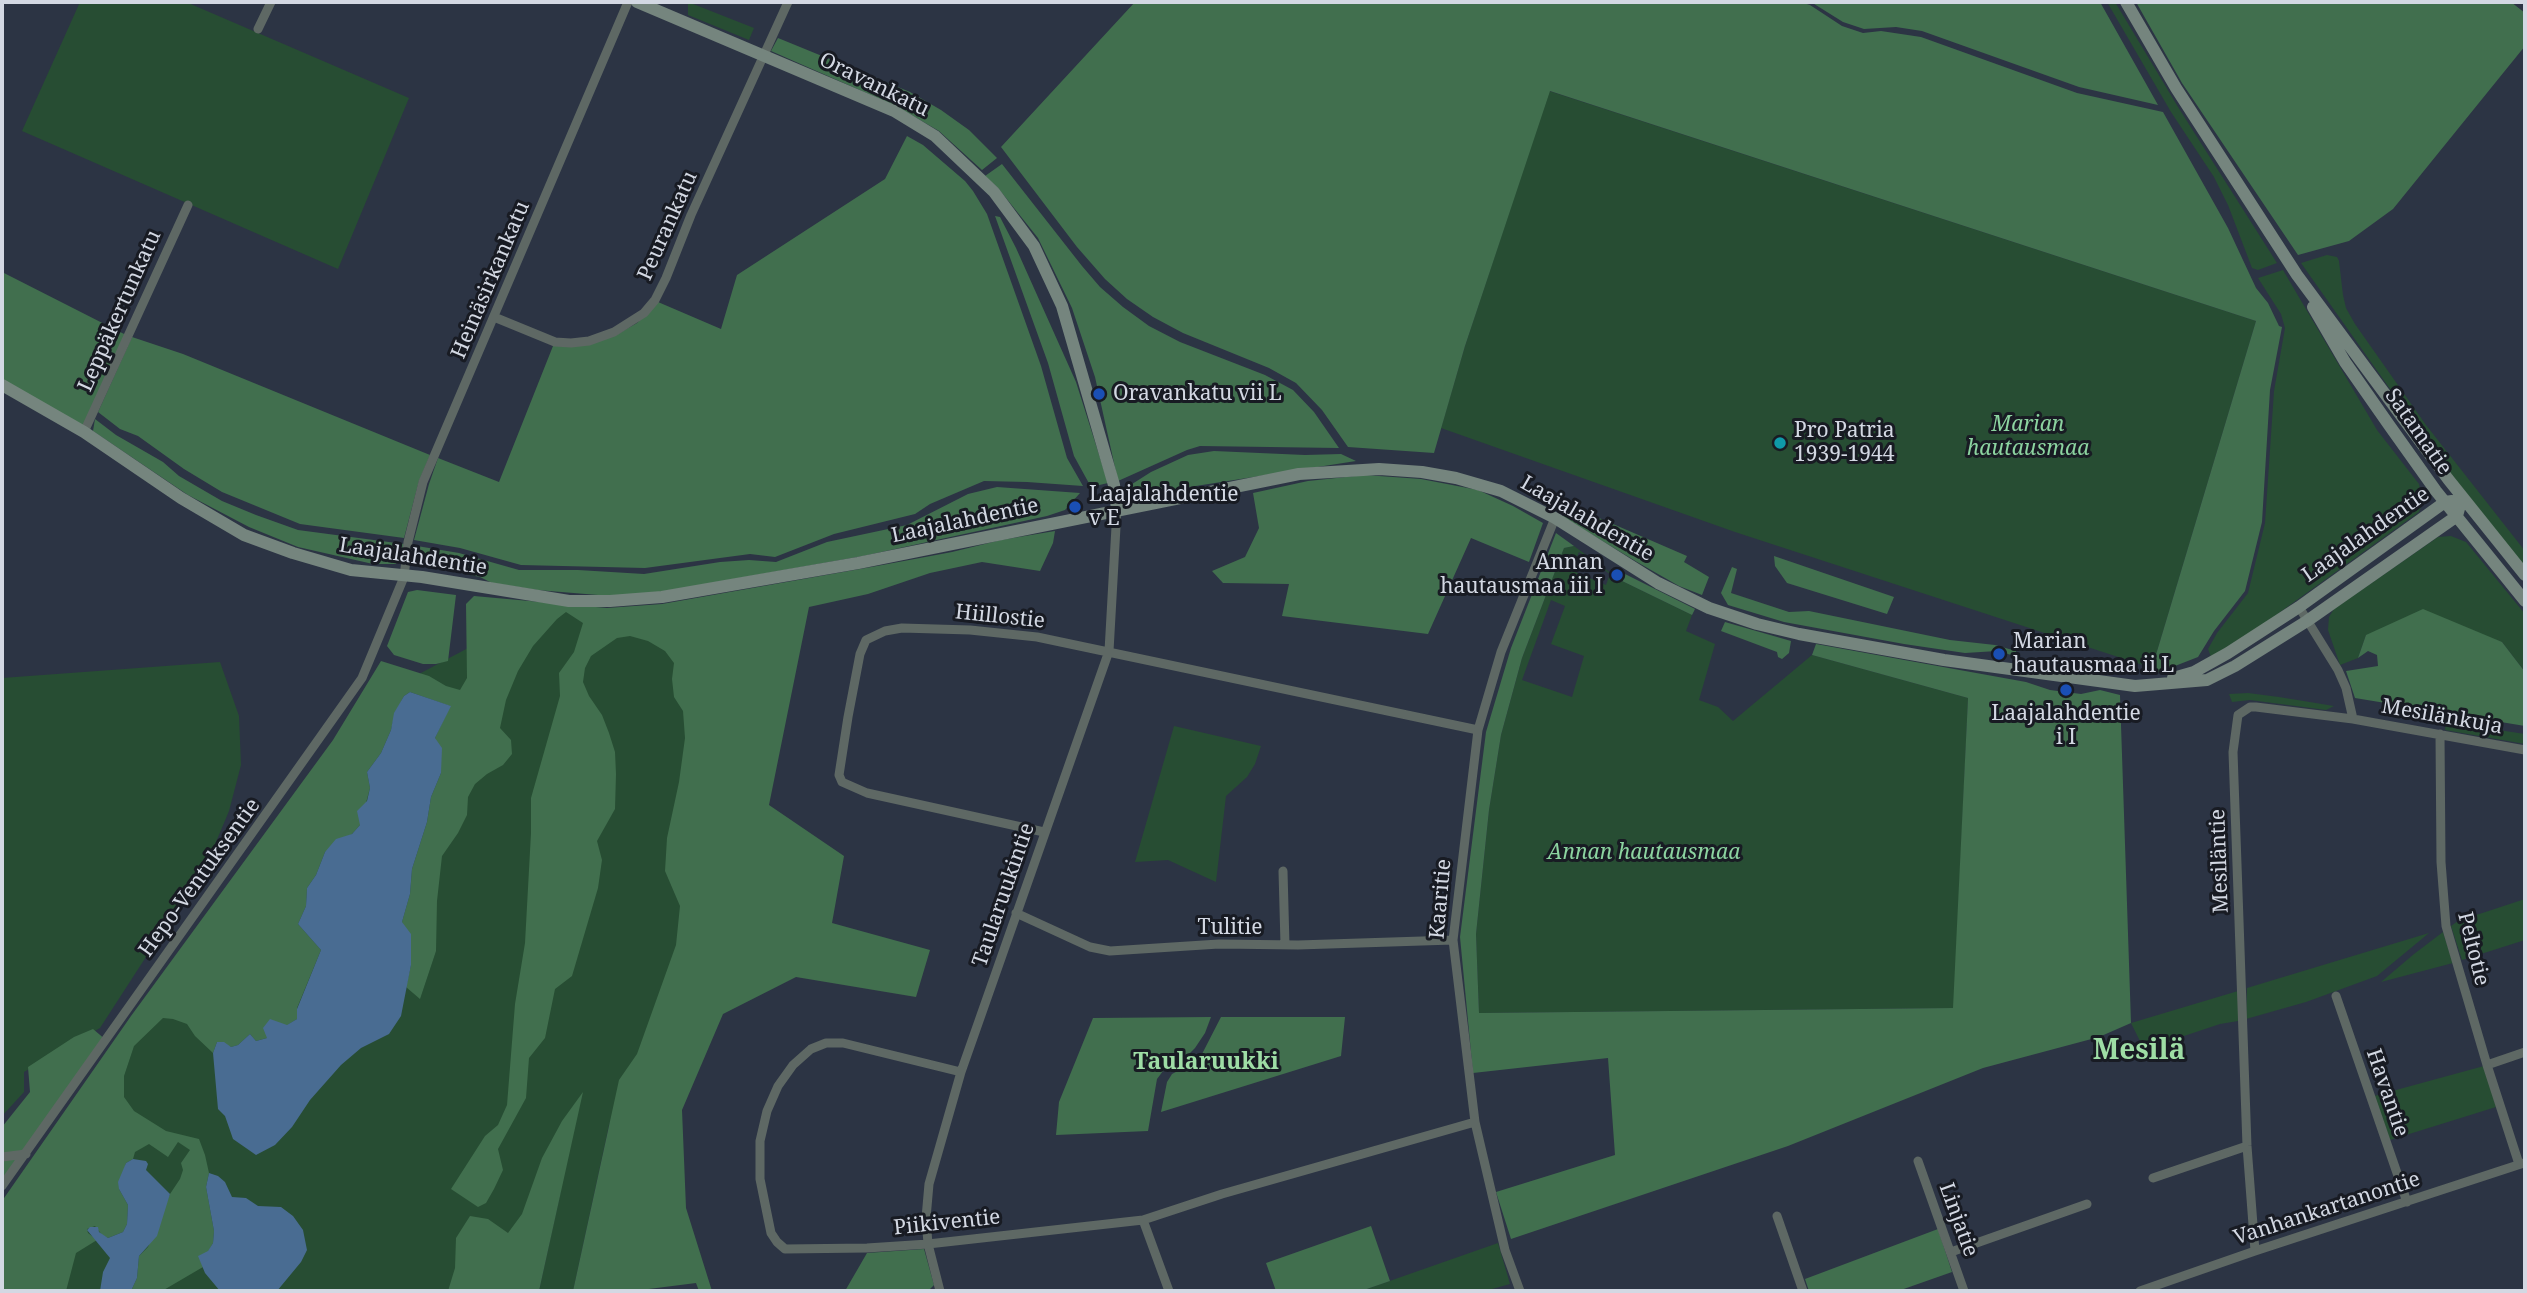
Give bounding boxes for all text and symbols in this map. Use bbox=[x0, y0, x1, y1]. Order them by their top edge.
street label: Oravankatu bbox=[815, 48, 933, 122]
street label: Peurankatu bbox=[633, 167, 703, 285]
street label: Heinäsirkankatu bbox=[446, 198, 536, 362]
street label: Leppäkertunkatu bbox=[73, 226, 167, 396]
place label: Oravankatu vii L bbox=[1113, 381, 1282, 407]
street label: Satamatie bbox=[2379, 384, 2457, 480]
marker: Oravankatu vii L bbox=[1091, 386, 1107, 402]
park label: Marian hautausmaa bbox=[1967, 412, 2089, 462]
place label: Pro Patria 1939-1944 bbox=[1794, 418, 1894, 468]
marker: Pro Patria 1939-1944 bbox=[1772, 435, 1788, 451]
street label: Laajalahdentie bbox=[1516, 471, 1658, 567]
place label: Laajalahdentie v E bbox=[1089, 482, 1239, 532]
street label: Laajalahdentie bbox=[2298, 482, 2434, 588]
street label: Laajalahdentie bbox=[889, 493, 1041, 549]
marker: Laajalahdentie v E bbox=[1067, 499, 1083, 515]
street label: Laajalahdentie bbox=[337, 533, 489, 581]
place label: Annan hautausmaa iii I bbox=[1440, 550, 1603, 600]
marker: Annan hautausmaa iii I bbox=[1609, 567, 1625, 583]
street label: Hiillostie bbox=[954, 600, 1046, 634]
place label: Marian hautausmaa ii L bbox=[2013, 629, 2174, 679]
marker: Marian hautausmaa ii L bbox=[1991, 646, 2007, 662]
marker: Laajalahdentie i I bbox=[2058, 682, 2074, 698]
street label: Mesilänkuja bbox=[2379, 694, 2505, 740]
place label: Laajalahdentie i I bbox=[1991, 701, 2141, 751]
street label: Hepo-Ventuksentie bbox=[134, 794, 266, 962]
street label: Mesiläntie bbox=[2206, 808, 2234, 914]
street label: Taularuukintie bbox=[968, 820, 1040, 970]
park label: Annan hautausmaa bbox=[1548, 840, 1740, 866]
street label: Kaaritie bbox=[1425, 858, 1457, 940]
street label: Peltotie bbox=[2452, 909, 2494, 989]
street label: Tulitie bbox=[1198, 915, 1262, 941]
district label: Mesilä bbox=[2093, 1034, 2185, 1068]
street label: Havantie bbox=[2360, 1046, 2414, 1140]
district label: Taularuukki bbox=[1133, 1048, 1279, 1076]
street label: Vanhankartanontie bbox=[2230, 1167, 2424, 1251]
street label: Linjatie bbox=[1933, 1180, 1983, 1260]
street label: Piikiventie bbox=[892, 1205, 1002, 1241]

